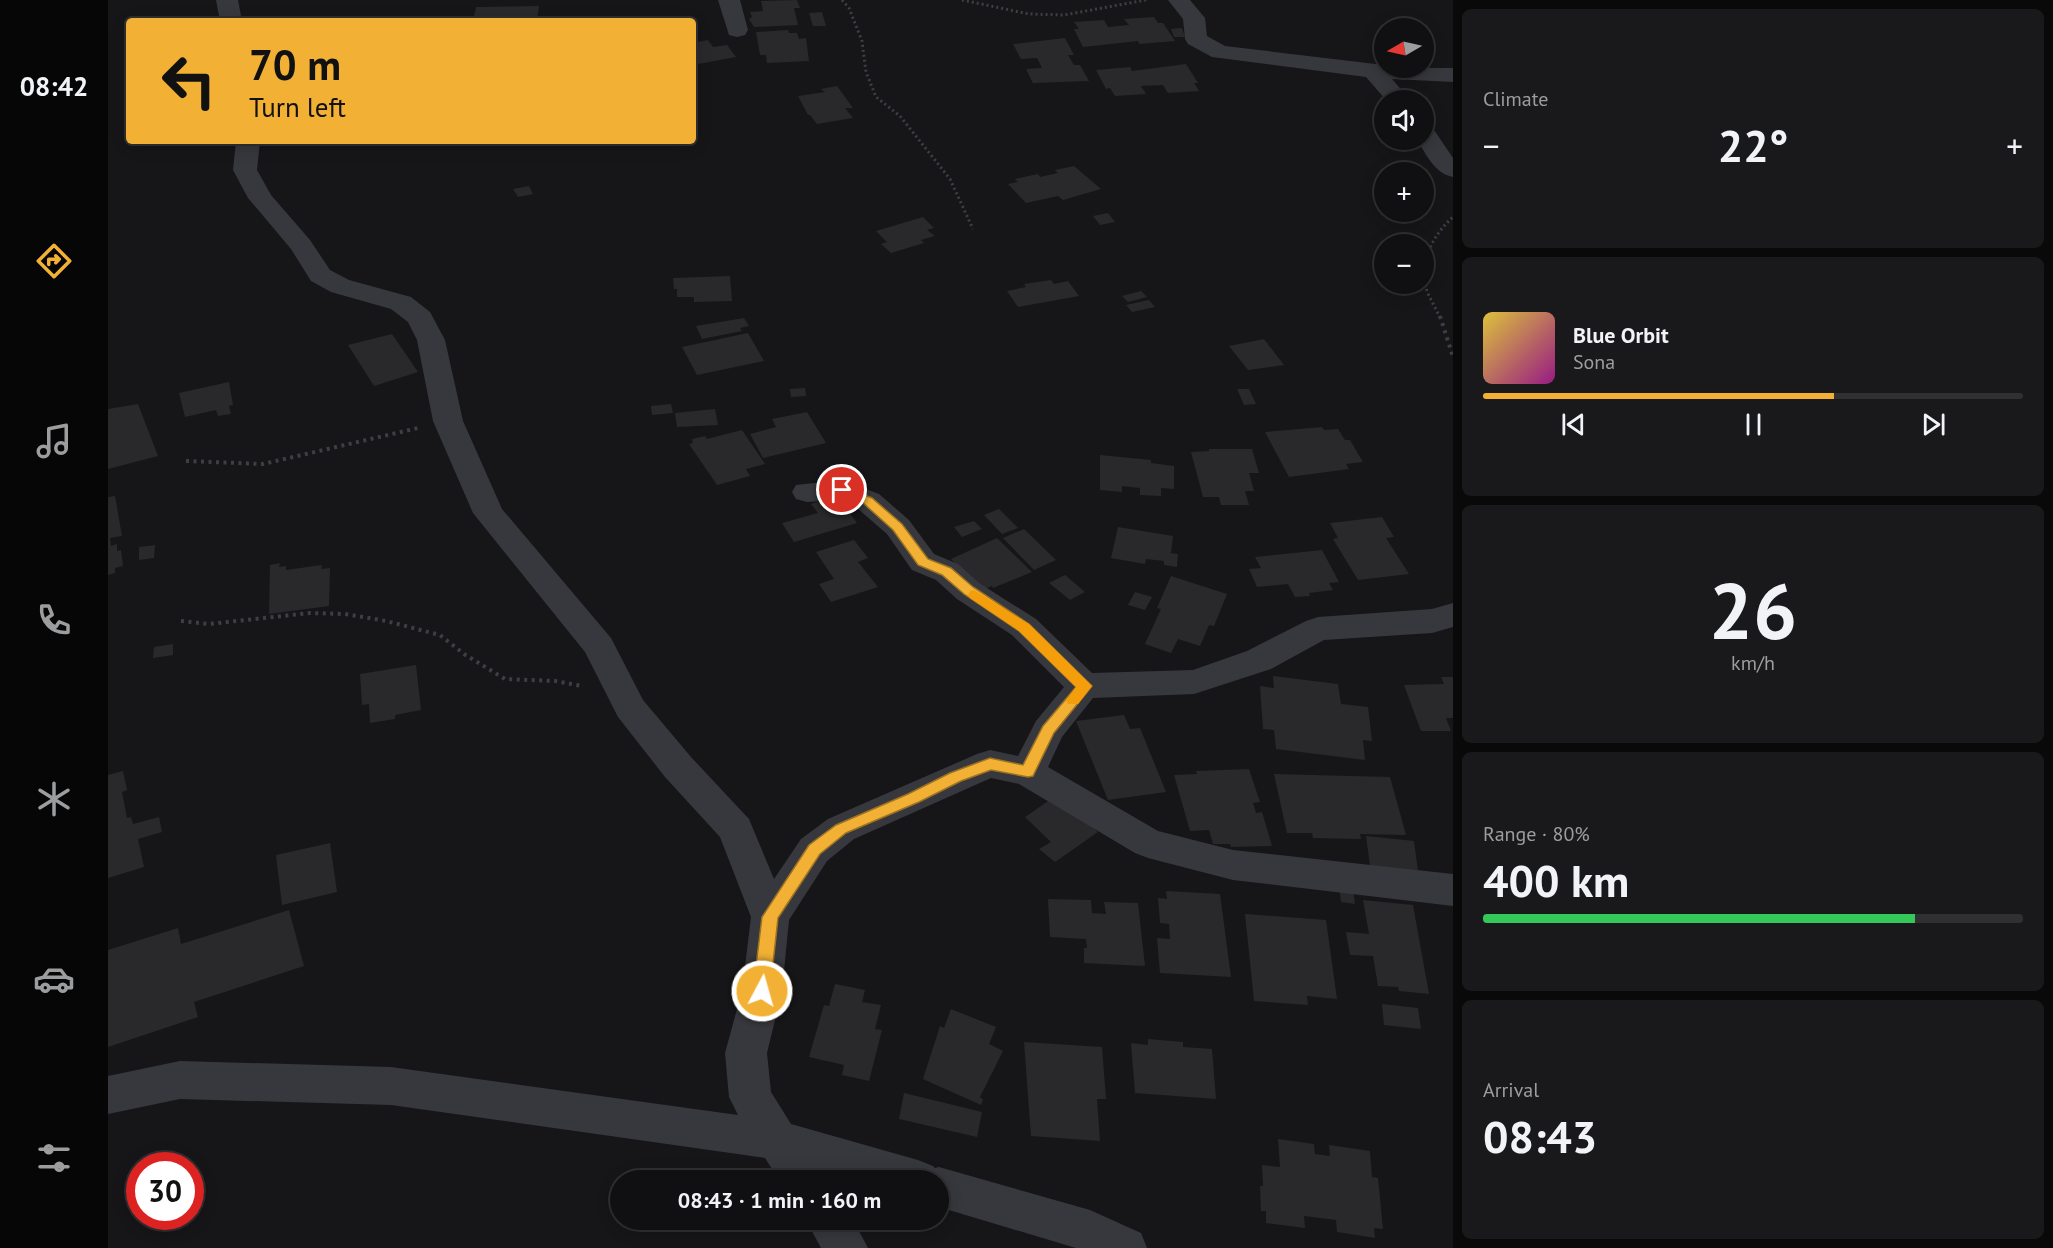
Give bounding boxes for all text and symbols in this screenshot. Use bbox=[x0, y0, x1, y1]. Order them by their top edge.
north arrow bbox=[1374, 18, 1434, 78]
map controls bbox=[1374, 18, 1434, 294]
text: 70 m bbox=[249, 37, 341, 92]
icon: left bbox=[150, 42, 228, 120]
text: 08:42 bbox=[20, 69, 88, 103]
text: Climate bbox=[1483, 86, 1549, 112]
text: Turn left bbox=[249, 90, 346, 124]
button: sound bbox=[1374, 90, 1434, 150]
text: 22° bbox=[1718, 116, 1788, 174]
text: − bbox=[1483, 124, 1500, 167]
text: + bbox=[2006, 124, 2023, 167]
button: + bbox=[1374, 162, 1434, 222]
button: − bbox=[1374, 234, 1434, 294]
icon: directions bbox=[33, 240, 75, 282]
text: Blue Orbit bbox=[1573, 321, 1669, 349]
text: Sona bbox=[1573, 349, 1615, 375]
icon: previous bbox=[1557, 408, 1590, 441]
icon: pause bbox=[1737, 408, 1770, 441]
icon: next bbox=[1917, 408, 1950, 441]
icon: music bbox=[33, 420, 75, 462]
pin bbox=[816, 464, 867, 515]
icon: arrive bbox=[825, 473, 858, 506]
text: 26 bbox=[1709, 560, 1797, 661]
icon: phone bbox=[33, 599, 75, 641]
text: km/h bbox=[1731, 650, 1775, 676]
icon: climate bbox=[33, 778, 75, 820]
text: Range · 80% bbox=[1483, 821, 1590, 847]
text: 400 km bbox=[1483, 851, 1629, 909]
icon: car bbox=[33, 958, 75, 1000]
position arrow bbox=[730, 959, 794, 1023]
text: Arrival bbox=[1483, 1077, 1539, 1103]
text: 08:43 bbox=[1483, 1107, 1597, 1165]
icon: filters bbox=[33, 1137, 75, 1179]
speed limit sign: 30 bbox=[126, 1152, 204, 1230]
text: 08:43 · 1 min · 160 m bbox=[678, 1186, 881, 1214]

